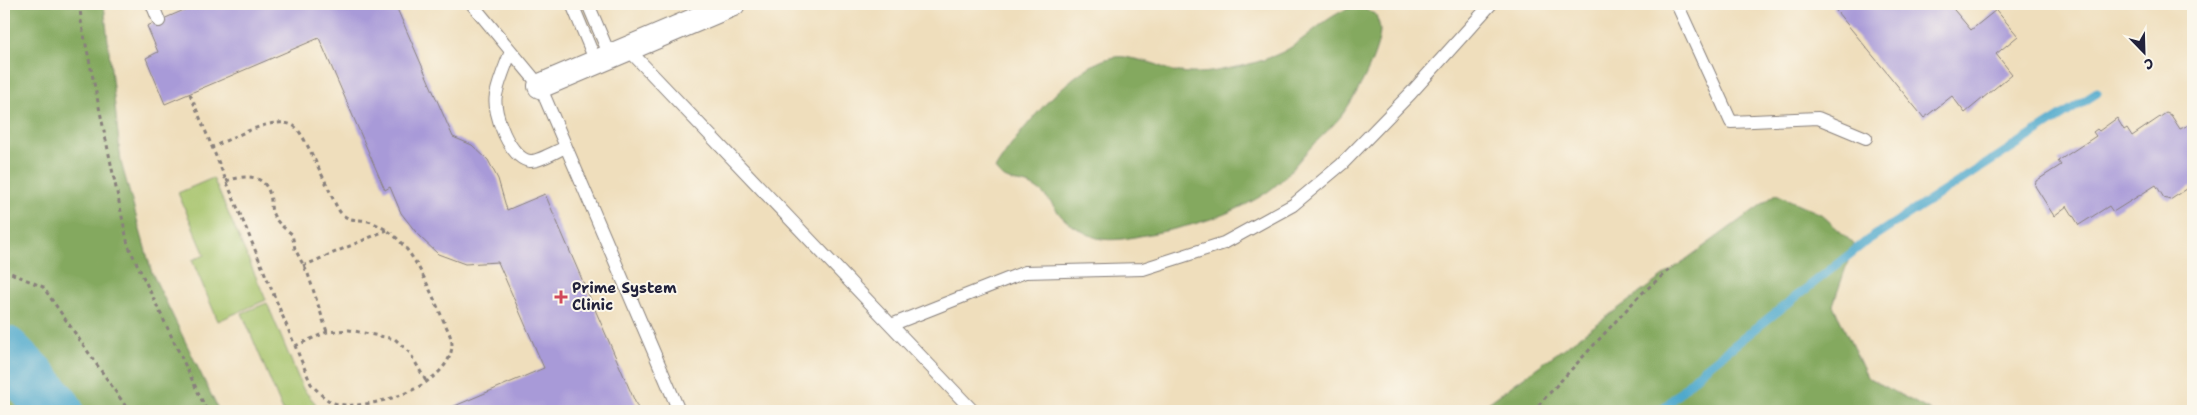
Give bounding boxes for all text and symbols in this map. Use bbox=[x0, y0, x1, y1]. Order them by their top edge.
north arrow bbox=[2120, 28, 2170, 78]
text: С bbox=[2142, 54, 2157, 74]
place label: Prime System Clinic bbox=[572, 278, 677, 315]
marker: Prime System Clinic bbox=[554, 290, 568, 304]

